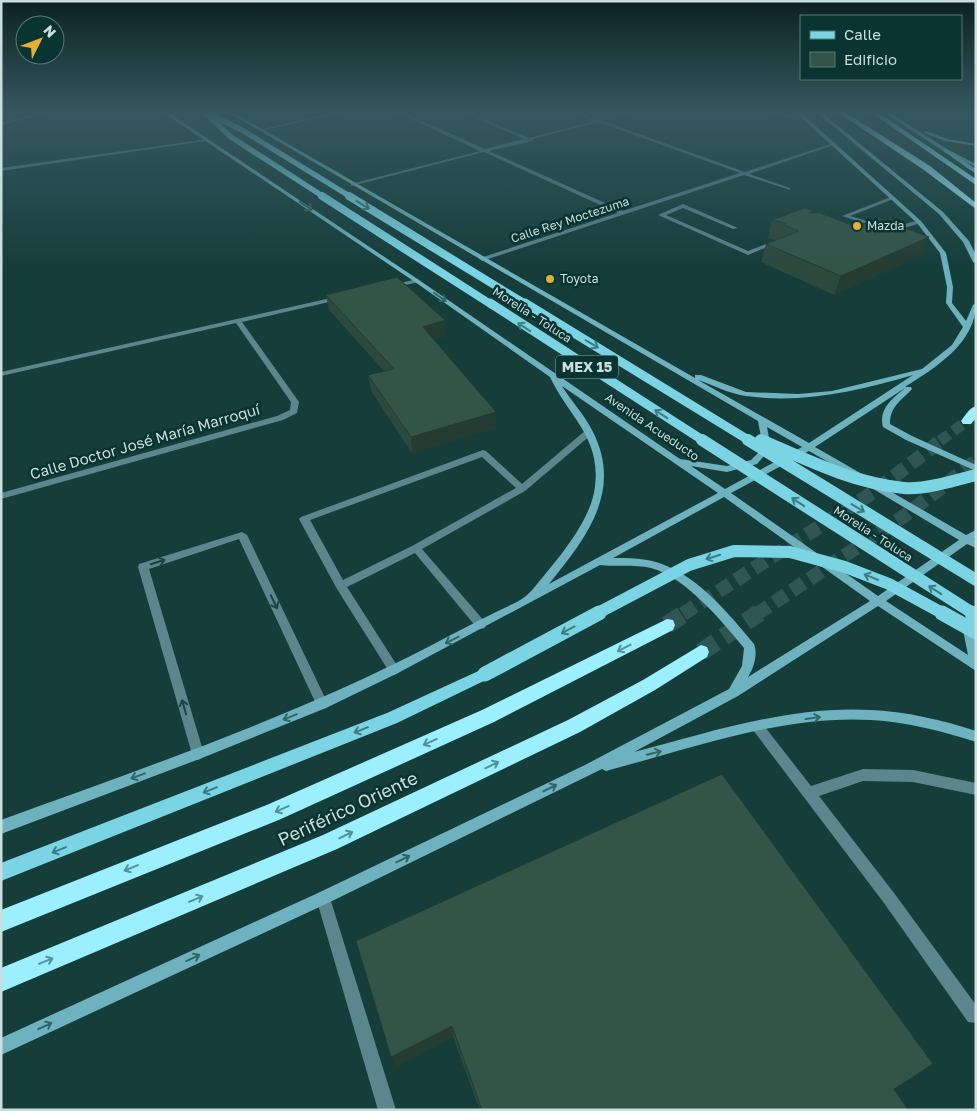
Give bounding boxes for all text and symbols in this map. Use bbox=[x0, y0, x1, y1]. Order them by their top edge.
north arrow bbox=[15, 15, 65, 65]
legend bbox=[800, 15, 962, 80]
text: N bbox=[40, 21, 60, 41]
text: Calle bbox=[844, 25, 881, 43]
text: Edificio bbox=[844, 50, 897, 68]
street label: Calle Rey Moctezuma bbox=[509, 193, 631, 246]
one-way arrow bbox=[356, 200, 370, 210]
one-way arrow bbox=[298, 202, 312, 212]
place label: Mazda bbox=[867, 218, 904, 233]
marker: Mazda bbox=[851, 220, 863, 232]
place label: Toyota bbox=[560, 271, 599, 286]
marker: Toyota bbox=[544, 273, 556, 285]
street label: Morelia - Toluca bbox=[490, 283, 575, 346]
one-way arrow bbox=[433, 292, 447, 302]
one-way arrow bbox=[518, 322, 532, 332]
one-way arrow bbox=[584, 339, 598, 349]
road number: MEX 15 bbox=[556, 356, 618, 378]
street label: Avenida Acueducto bbox=[602, 390, 702, 464]
street label: Calle Doctor José María Marroquí bbox=[28, 399, 263, 483]
one-way arrow bbox=[654, 409, 668, 420]
one-way arrow bbox=[791, 497, 805, 507]
street label: Morelia - Toluca bbox=[831, 502, 916, 565]
one-way arrow bbox=[851, 504, 865, 514]
one-way arrow bbox=[706, 553, 722, 563]
one-way arrow bbox=[150, 557, 166, 566]
one-way arrow bbox=[864, 572, 879, 581]
one-way arrow bbox=[928, 585, 942, 595]
one-way arrow bbox=[270, 594, 279, 609]
one-way arrow bbox=[561, 626, 576, 635]
one-way arrow bbox=[445, 636, 460, 645]
one-way arrow bbox=[616, 643, 631, 653]
one-way arrow bbox=[179, 700, 189, 716]
one-way arrow bbox=[283, 713, 298, 723]
one-way arrow bbox=[805, 713, 821, 723]
one-way arrow bbox=[354, 726, 369, 735]
one-way arrow bbox=[423, 737, 438, 747]
one-way arrow bbox=[646, 748, 662, 757]
one-way arrow bbox=[484, 760, 499, 769]
street label: Periférico Oriente bbox=[274, 766, 421, 850]
one-way arrow bbox=[131, 772, 147, 781]
one-way arrow bbox=[542, 783, 557, 792]
one-way arrow bbox=[203, 786, 218, 795]
one-way arrow bbox=[275, 804, 290, 814]
one-way arrow bbox=[338, 830, 353, 839]
one-way arrow bbox=[52, 845, 67, 855]
one-way arrow bbox=[395, 854, 410, 863]
one-way arrow bbox=[124, 863, 139, 873]
one-way arrow bbox=[188, 893, 203, 903]
one-way arrow bbox=[185, 953, 200, 962]
one-way arrow bbox=[38, 956, 53, 966]
one-way arrow bbox=[38, 1021, 53, 1031]

